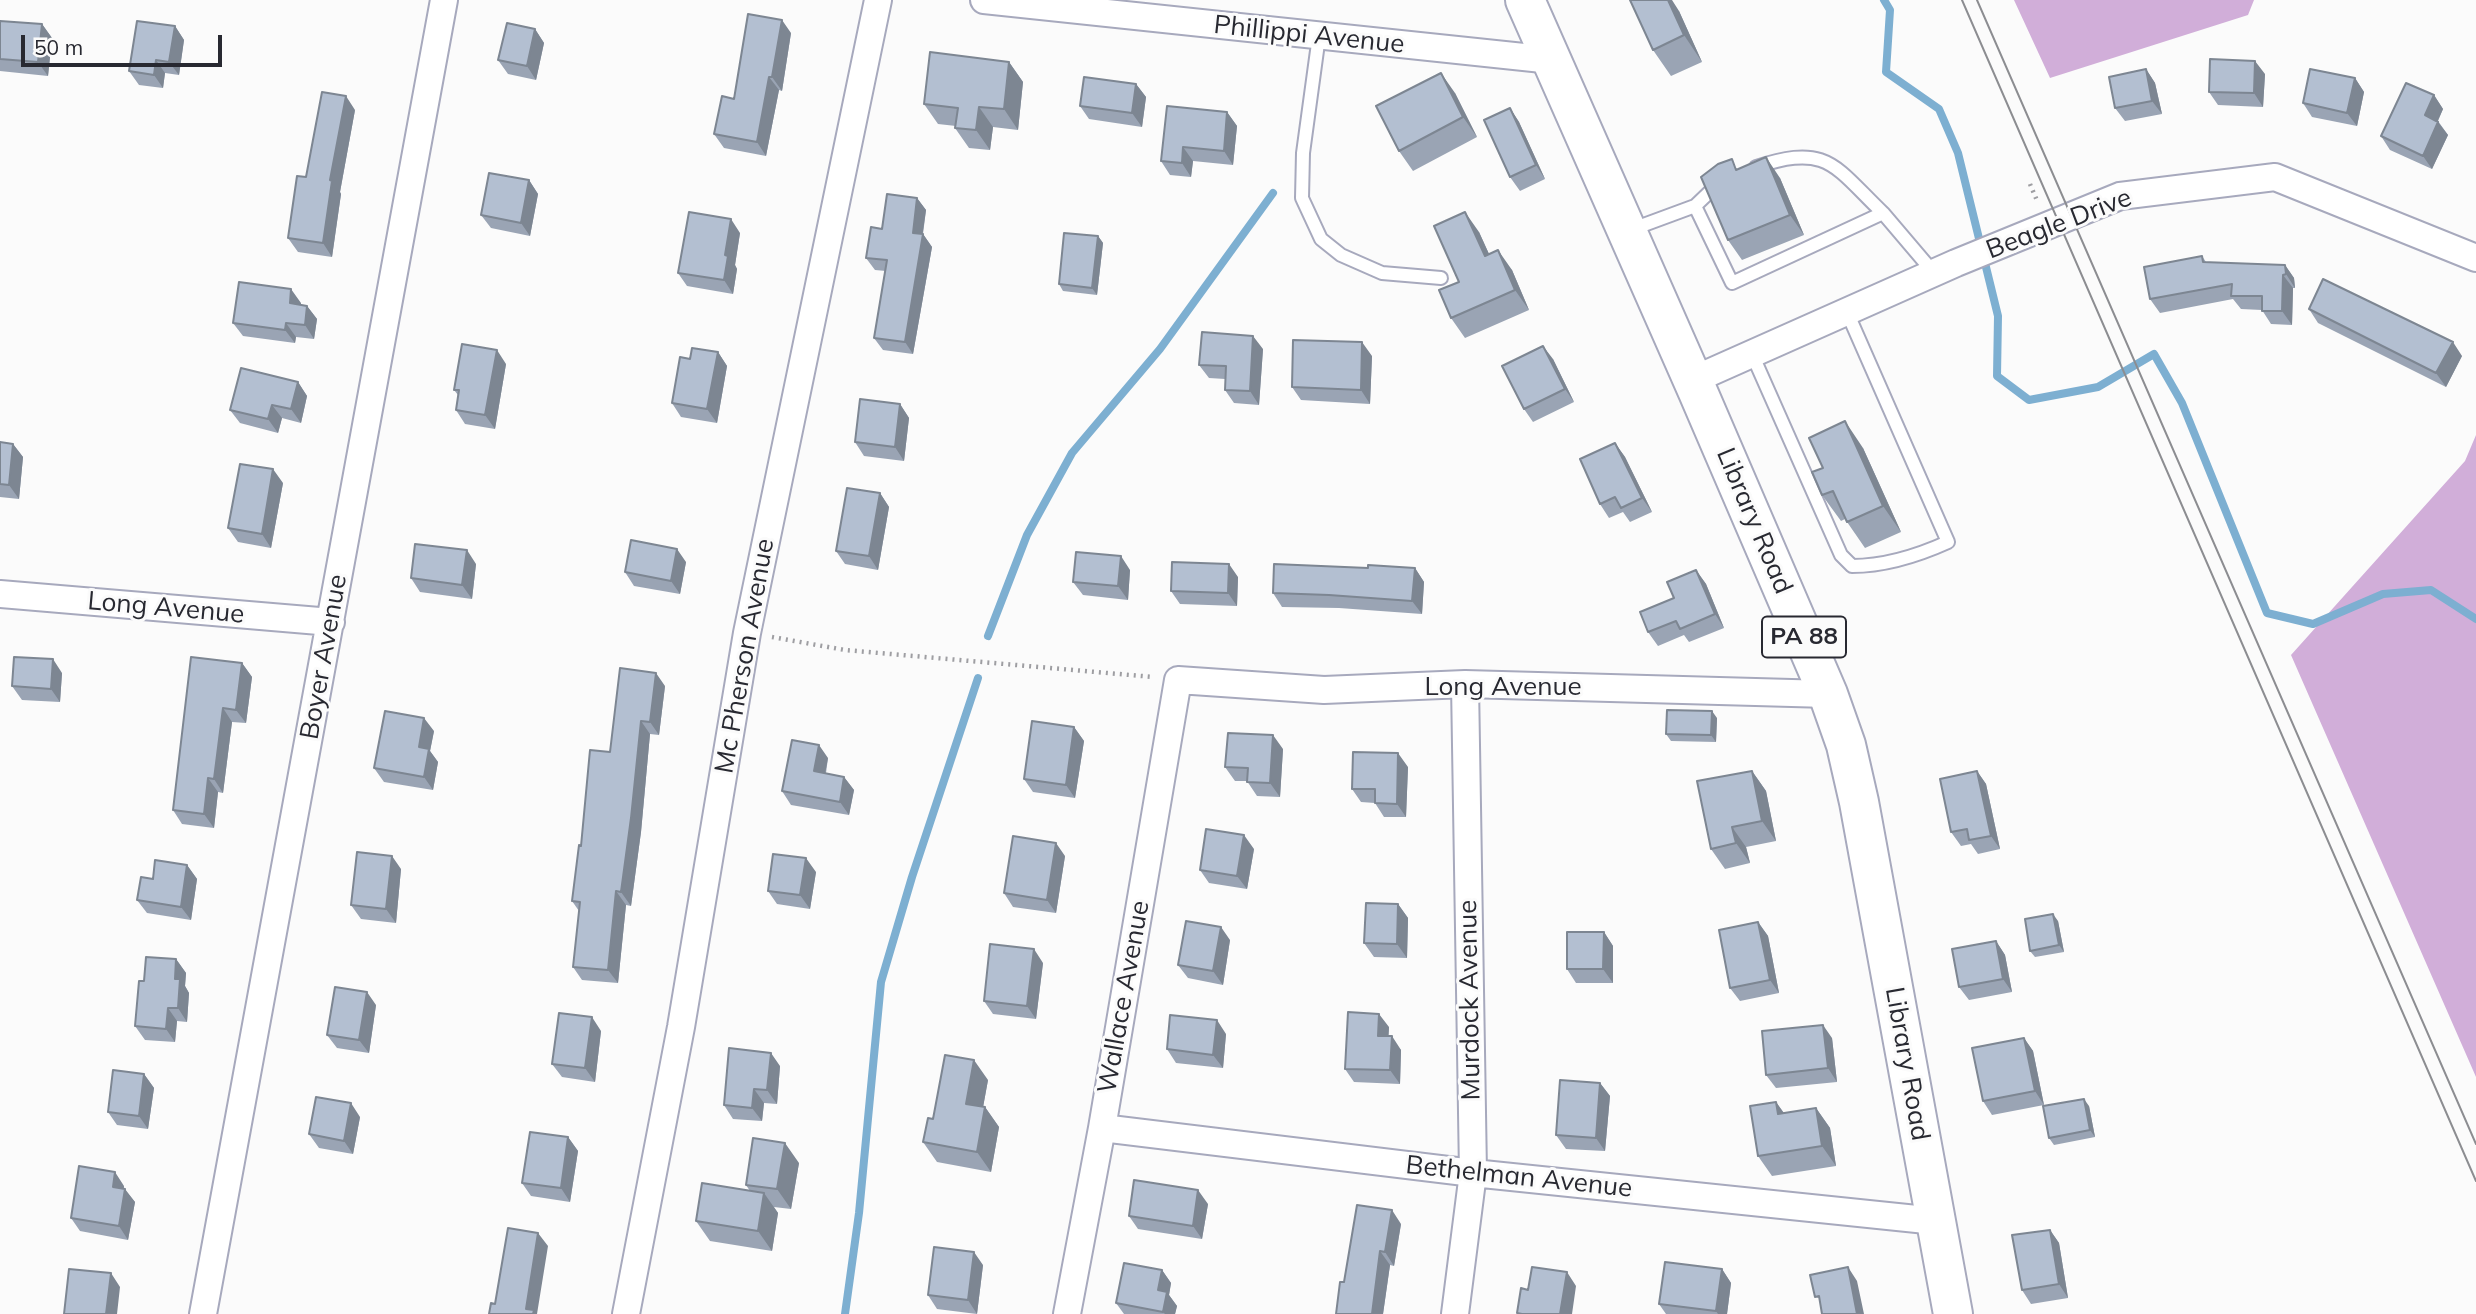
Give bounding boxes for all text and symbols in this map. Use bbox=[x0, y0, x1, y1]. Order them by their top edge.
street label: Phillippi Avenue bbox=[1212, 9, 1406, 61]
scale bar bbox=[24, 21, 226, 65]
text: 50 m bbox=[34, 34, 83, 60]
street label: Beagle Drive bbox=[1982, 182, 2136, 266]
street label: Library Road bbox=[1709, 443, 1799, 599]
street label: Mc Pherson Avenue bbox=[709, 536, 781, 776]
street label: Boyer Avenue bbox=[294, 572, 354, 742]
street label: Long Avenue bbox=[86, 586, 246, 630]
road number: PA 88 bbox=[1762, 616, 1846, 658]
street label: Long Avenue bbox=[1424, 671, 1582, 703]
street label: Wallace Avenue bbox=[1092, 898, 1156, 1096]
street label: Murdock Avenue bbox=[1453, 899, 1487, 1101]
street label: Library Road bbox=[1878, 985, 1936, 1143]
street label: Bethelman Avenue bbox=[1404, 1150, 1634, 1204]

